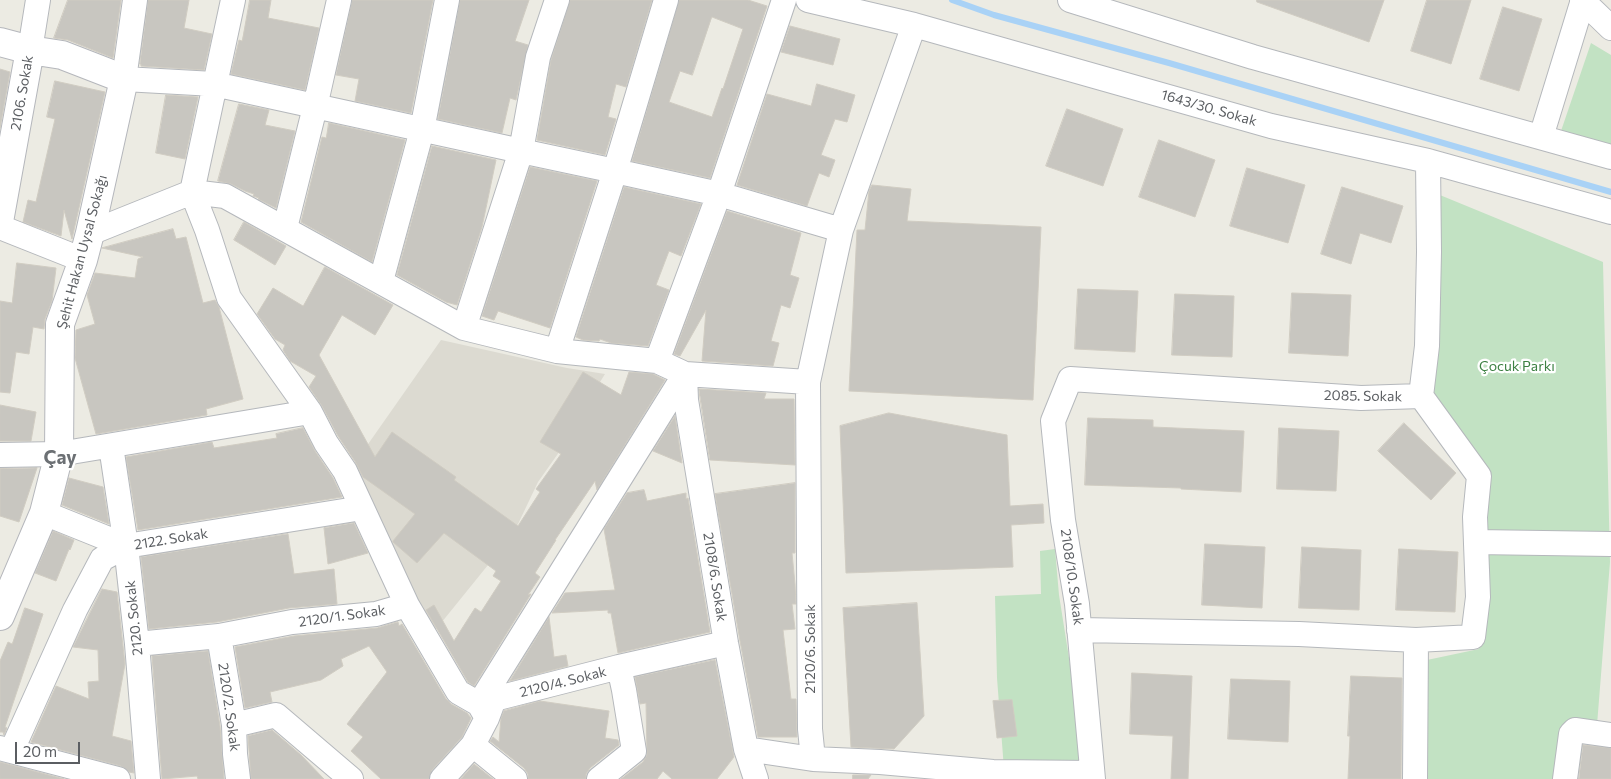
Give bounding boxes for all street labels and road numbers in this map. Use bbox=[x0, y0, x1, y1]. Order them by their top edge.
street label: 2106. Sokak bbox=[7, 54, 37, 132]
street label: 1643/30. Sokak bbox=[1159, 86, 1259, 130]
street label: Şehit Hakan Uysal Sokağı bbox=[53, 173, 111, 331]
street label: 2085. Sokak bbox=[1324, 387, 1402, 405]
street label: 2122. Sokak bbox=[133, 525, 209, 553]
street label: 2108/10. Sokak bbox=[1057, 528, 1087, 626]
street label: 2108/6. Sokak bbox=[700, 531, 730, 623]
street label: 2120. Sokak bbox=[122, 580, 146, 656]
street label: 2120/1. Sokak bbox=[297, 602, 387, 630]
street label: 2120/6. Sokak bbox=[802, 604, 818, 694]
street label: 2120/2. Sokak bbox=[214, 662, 244, 752]
street label: 2120/4. Sokak bbox=[518, 663, 608, 701]

